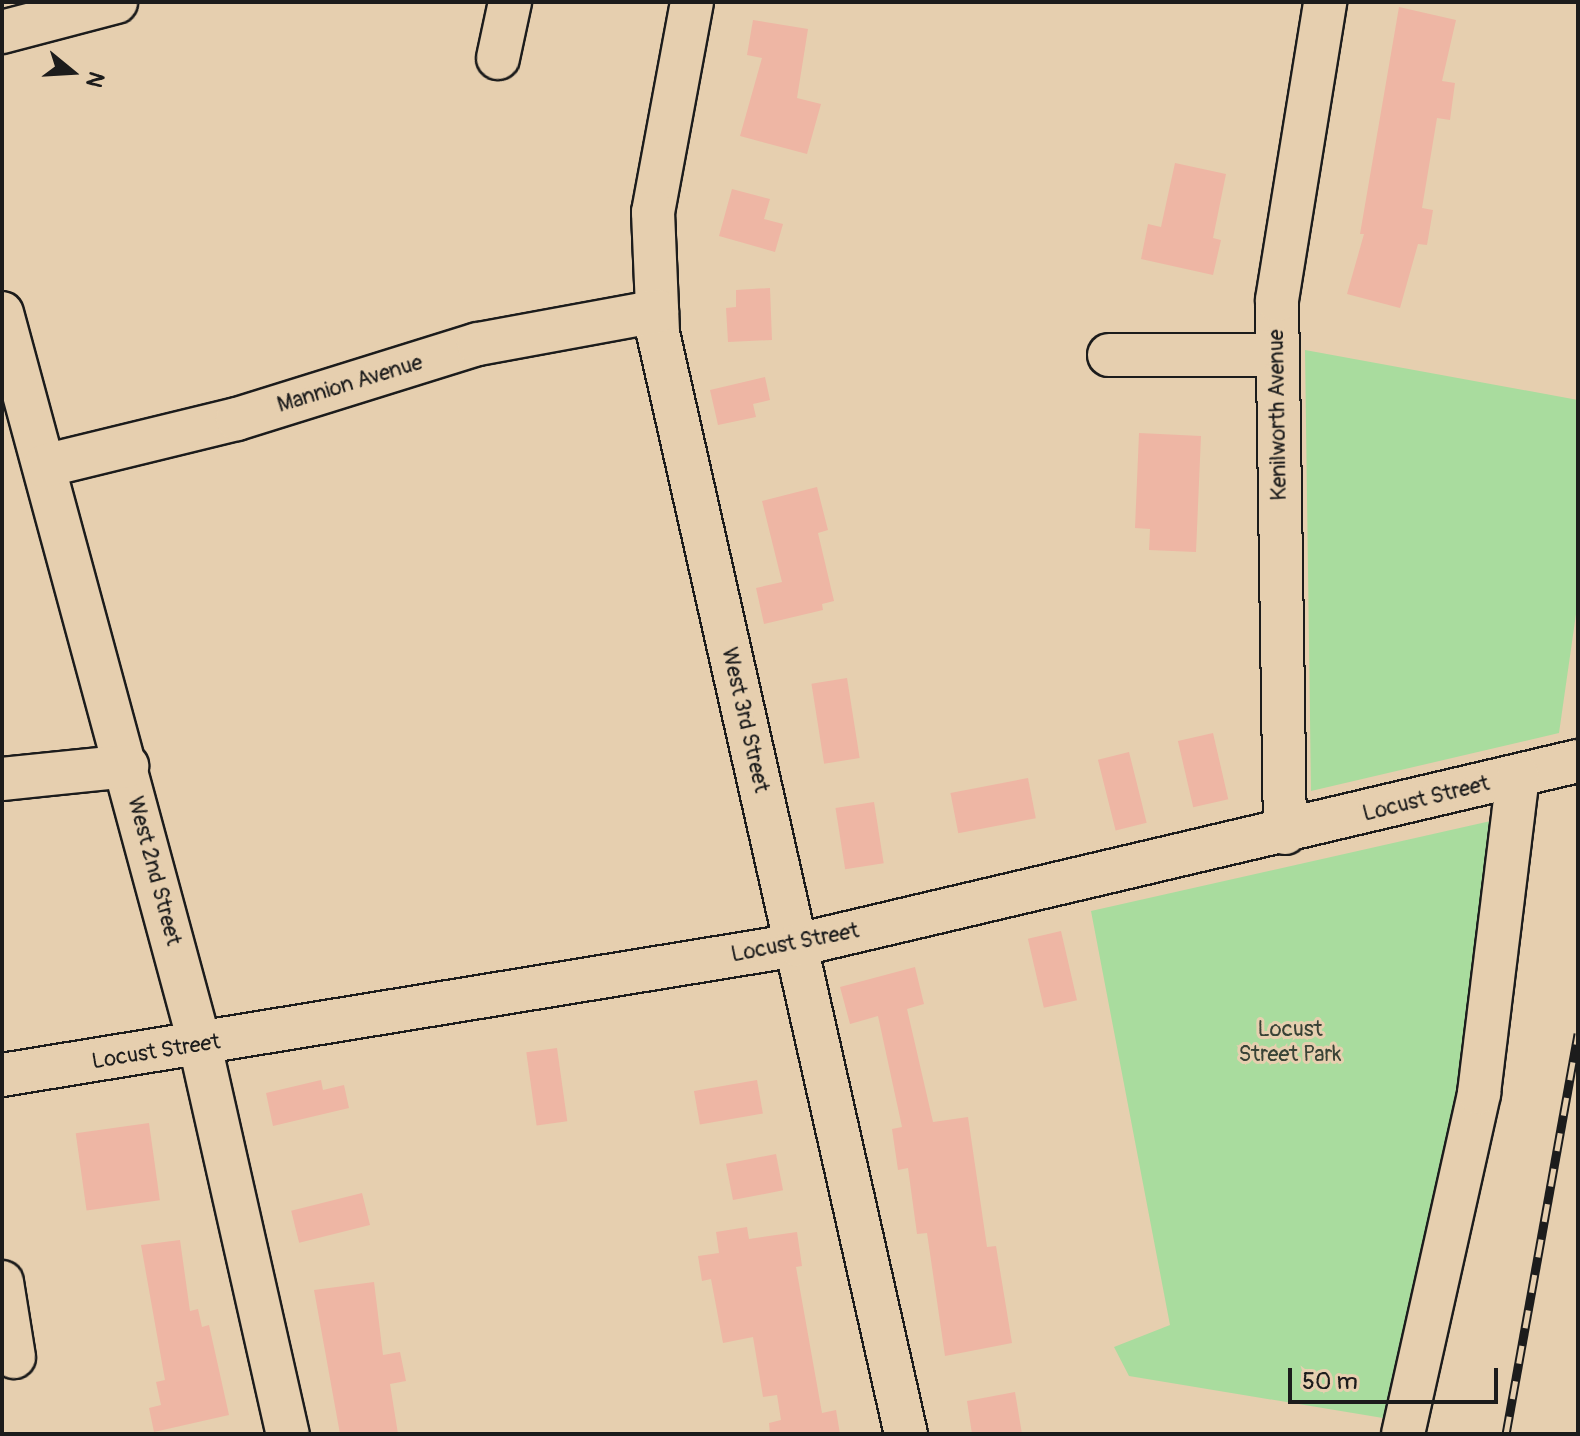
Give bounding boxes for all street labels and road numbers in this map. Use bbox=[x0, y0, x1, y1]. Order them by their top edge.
street label: Kenilworth Avenue bbox=[1263, 329, 1293, 501]
street label: Mannion Avenue bbox=[274, 349, 426, 419]
street label: West 3rd Street bbox=[715, 645, 775, 795]
street label: Locust Street bbox=[1360, 771, 1492, 827]
street label: West 2nd Street bbox=[121, 794, 187, 948]
street label: Locust Street bbox=[729, 918, 861, 968]
street label: Locust Street bbox=[90, 1029, 222, 1075]

